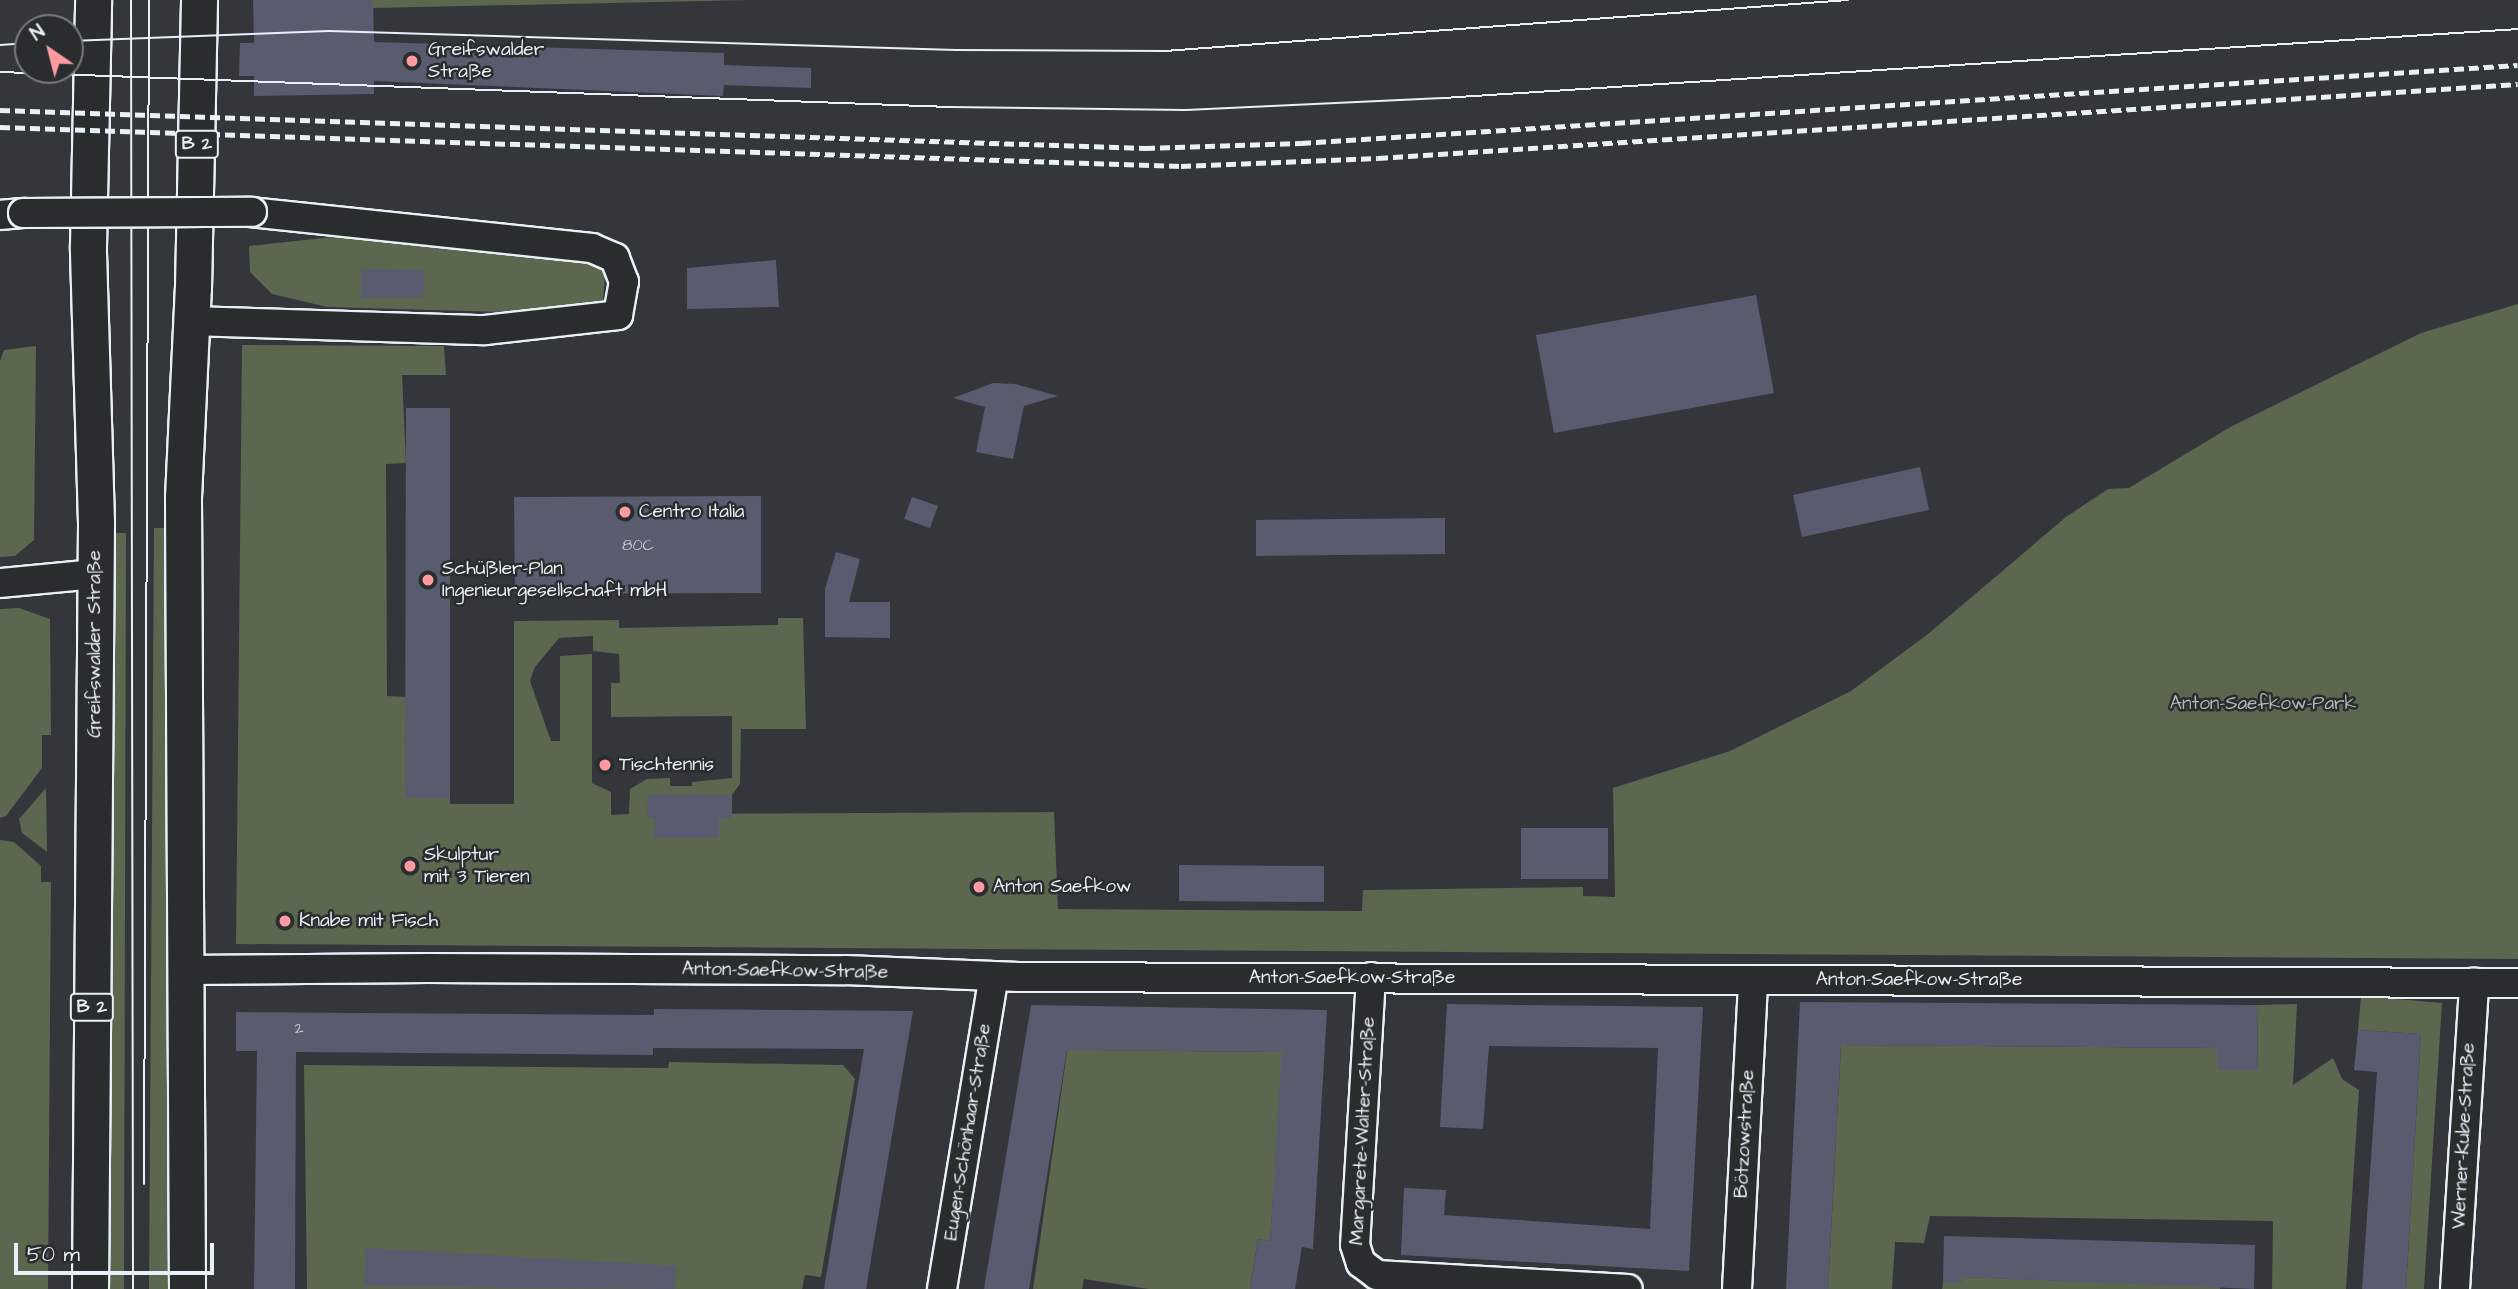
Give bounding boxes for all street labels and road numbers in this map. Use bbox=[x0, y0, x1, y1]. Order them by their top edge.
road number: B 2 bbox=[174, 130, 220, 159]
street label: Greifswalder Straße bbox=[84, 550, 106, 738]
street label: Anton-Saefkow-Straße bbox=[682, 958, 888, 984]
street label: Anton-Saefkow-Straße bbox=[1249, 967, 1455, 989]
street label: Anton-Saefkow-Straße bbox=[1816, 969, 2022, 991]
road number: B 2 bbox=[69, 992, 115, 1022]
street label: Margarete-Walter-Straße bbox=[1346, 1016, 1380, 1246]
street label: Eugen-Schönhaar-Straße bbox=[940, 1022, 996, 1242]
street label: Werner-Kube-Straße bbox=[2448, 1042, 2480, 1230]
street label: Bötzowstraße bbox=[1730, 1069, 1760, 1199]

